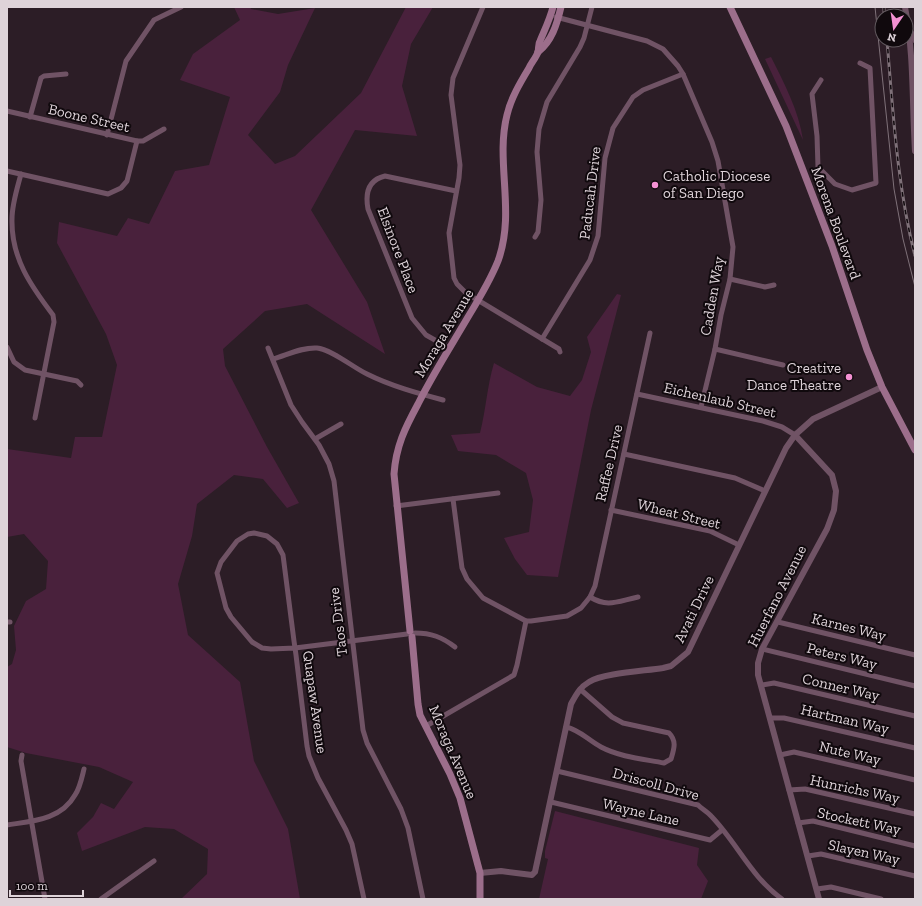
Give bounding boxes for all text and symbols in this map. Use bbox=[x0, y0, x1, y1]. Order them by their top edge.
north arrow bbox=[874, 8, 914, 48]
text: N bbox=[886, 30, 897, 45]
street label: Boone Street bbox=[47, 100, 132, 136]
street label: Paducah Drive bbox=[575, 145, 605, 241]
street label: Morena Boulevard bbox=[807, 164, 865, 282]
place label: Catholic Diocese of San Diego bbox=[663, 167, 770, 202]
marker: Catholic Diocese of San Diego bbox=[650, 180, 660, 190]
street label: Elsinore Place bbox=[373, 205, 423, 295]
street label: Cadden Way bbox=[696, 255, 728, 337]
street label: Moraga Avenue bbox=[411, 285, 477, 381]
place label: Creative Dance Theatre bbox=[747, 359, 841, 394]
marker: Creative Dance Theatre bbox=[844, 372, 854, 382]
street label: Eichenlaub Street bbox=[662, 378, 778, 422]
street label: Raffee Drive bbox=[591, 423, 627, 503]
street label: Wheat Street bbox=[635, 495, 723, 533]
street label: Huerfano Avenue bbox=[744, 542, 810, 650]
street label: Avati Drive bbox=[670, 573, 718, 645]
street label: Taos Drive bbox=[325, 587, 351, 657]
street label: Karnes Way bbox=[810, 609, 888, 645]
street label: Peters Way bbox=[805, 639, 879, 673]
street label: Quapaw Avenue bbox=[299, 649, 331, 755]
street label: Conner Way bbox=[801, 669, 882, 705]
street label: Hartman Way bbox=[799, 700, 891, 738]
street label: Moraga Avenue bbox=[425, 702, 481, 802]
street label: Nute Way bbox=[817, 737, 883, 769]
street label: Driscoll Drive bbox=[611, 764, 701, 804]
street label: Hunrichs Way bbox=[808, 771, 902, 807]
street label: Wayne Lane bbox=[601, 794, 681, 830]
street label: Stockett Way bbox=[816, 803, 903, 839]
street label: Slayen Way bbox=[826, 836, 902, 868]
scale bar bbox=[10, 872, 83, 898]
text: 100 m bbox=[16, 879, 48, 893]

